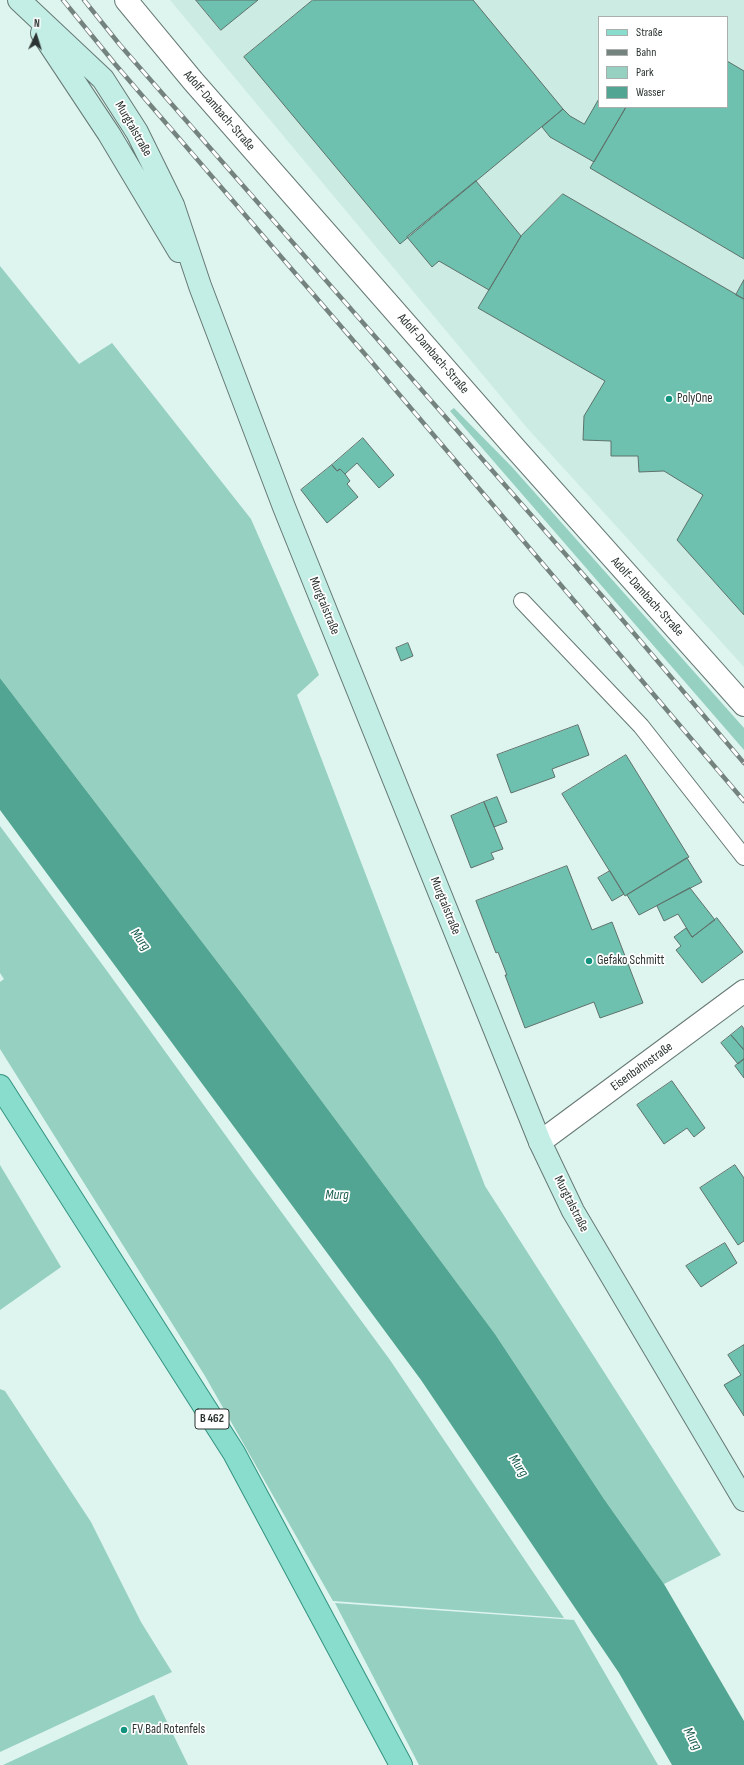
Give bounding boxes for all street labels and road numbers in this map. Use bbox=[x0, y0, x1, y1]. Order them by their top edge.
street label: Adolf-Dambach-Straße bbox=[180, 68, 258, 154]
street label: Murgtalstraße bbox=[111, 99, 155, 159]
street label: Adolf-Dambach-Straße bbox=[394, 311, 472, 397]
street label: Adolf-Dambach-Straße bbox=[607, 554, 687, 640]
street label: Murgtalstraße bbox=[305, 575, 343, 637]
street label: Murgtalstraße bbox=[426, 875, 464, 937]
street label: Eisenbahnstraße bbox=[608, 1039, 676, 1095]
street label: Murgtalstraße bbox=[550, 1173, 592, 1235]
road number: B 462 bbox=[195, 1409, 229, 1429]

